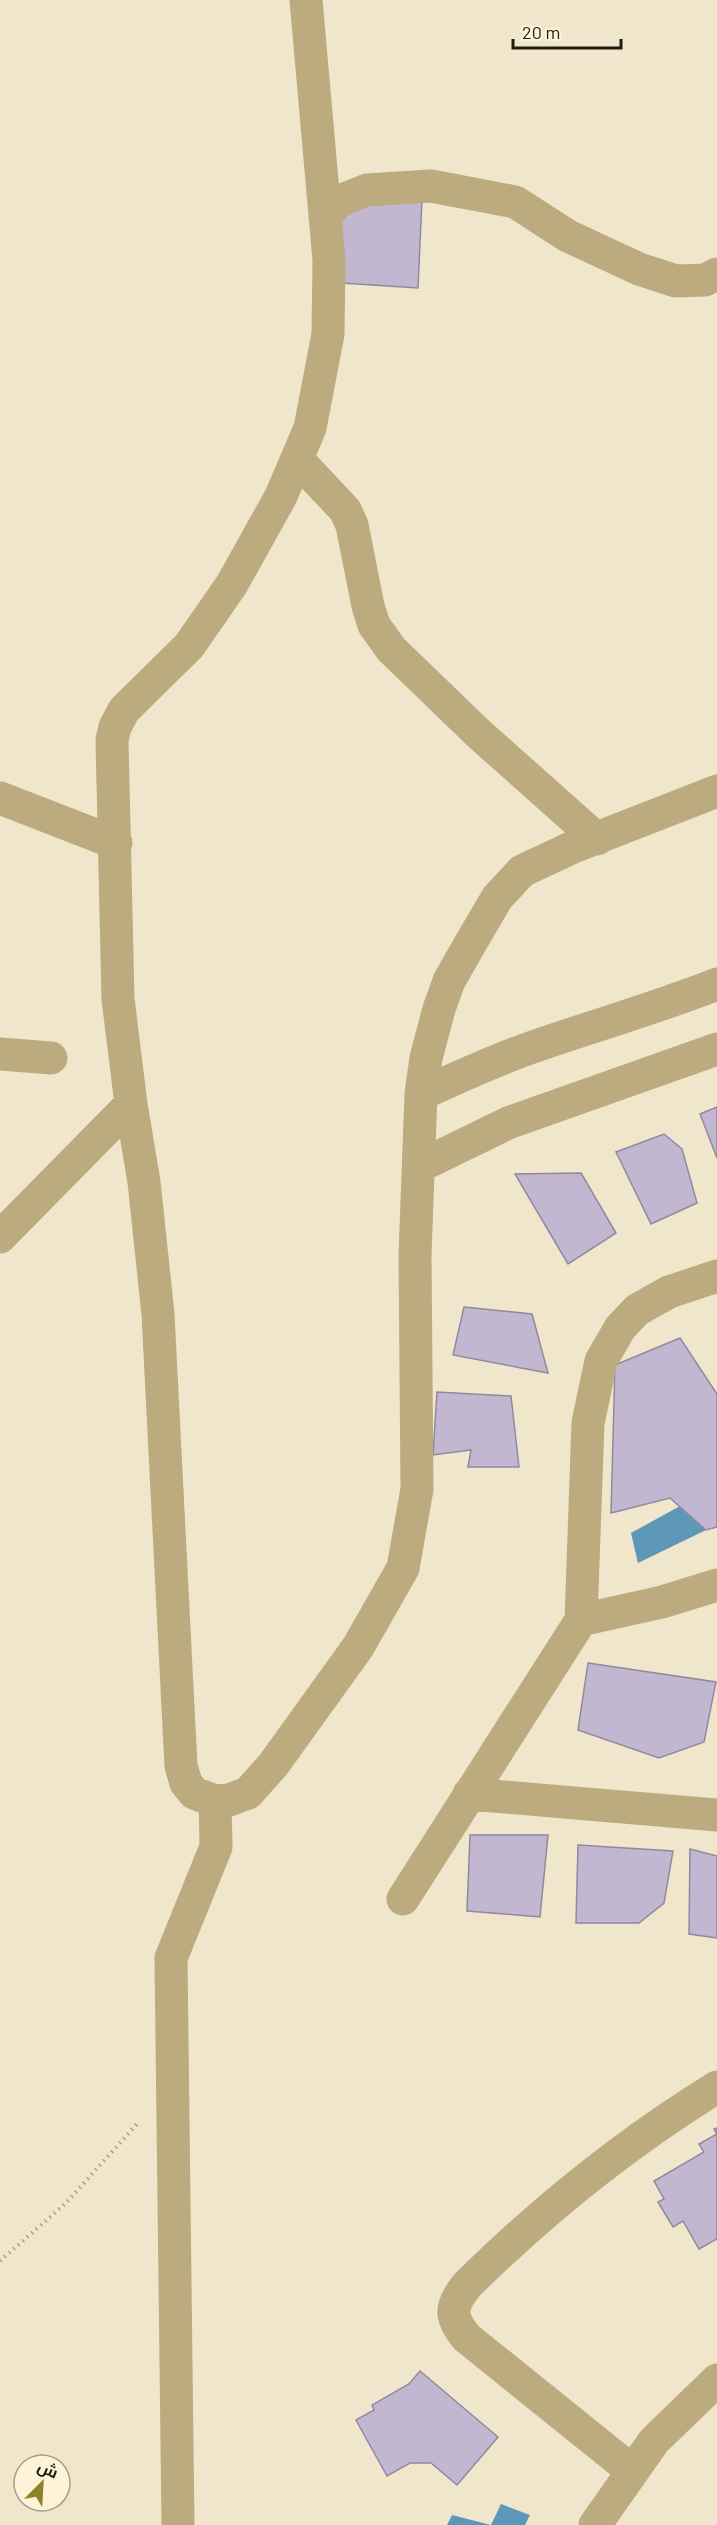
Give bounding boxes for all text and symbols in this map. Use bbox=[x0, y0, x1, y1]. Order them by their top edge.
scale bar bbox=[513, 12, 621, 50]
text: 20 m bbox=[522, 21, 560, 43]
north arrow bbox=[12, 2453, 72, 2513]
text: ش bbox=[35, 2456, 62, 2483]

